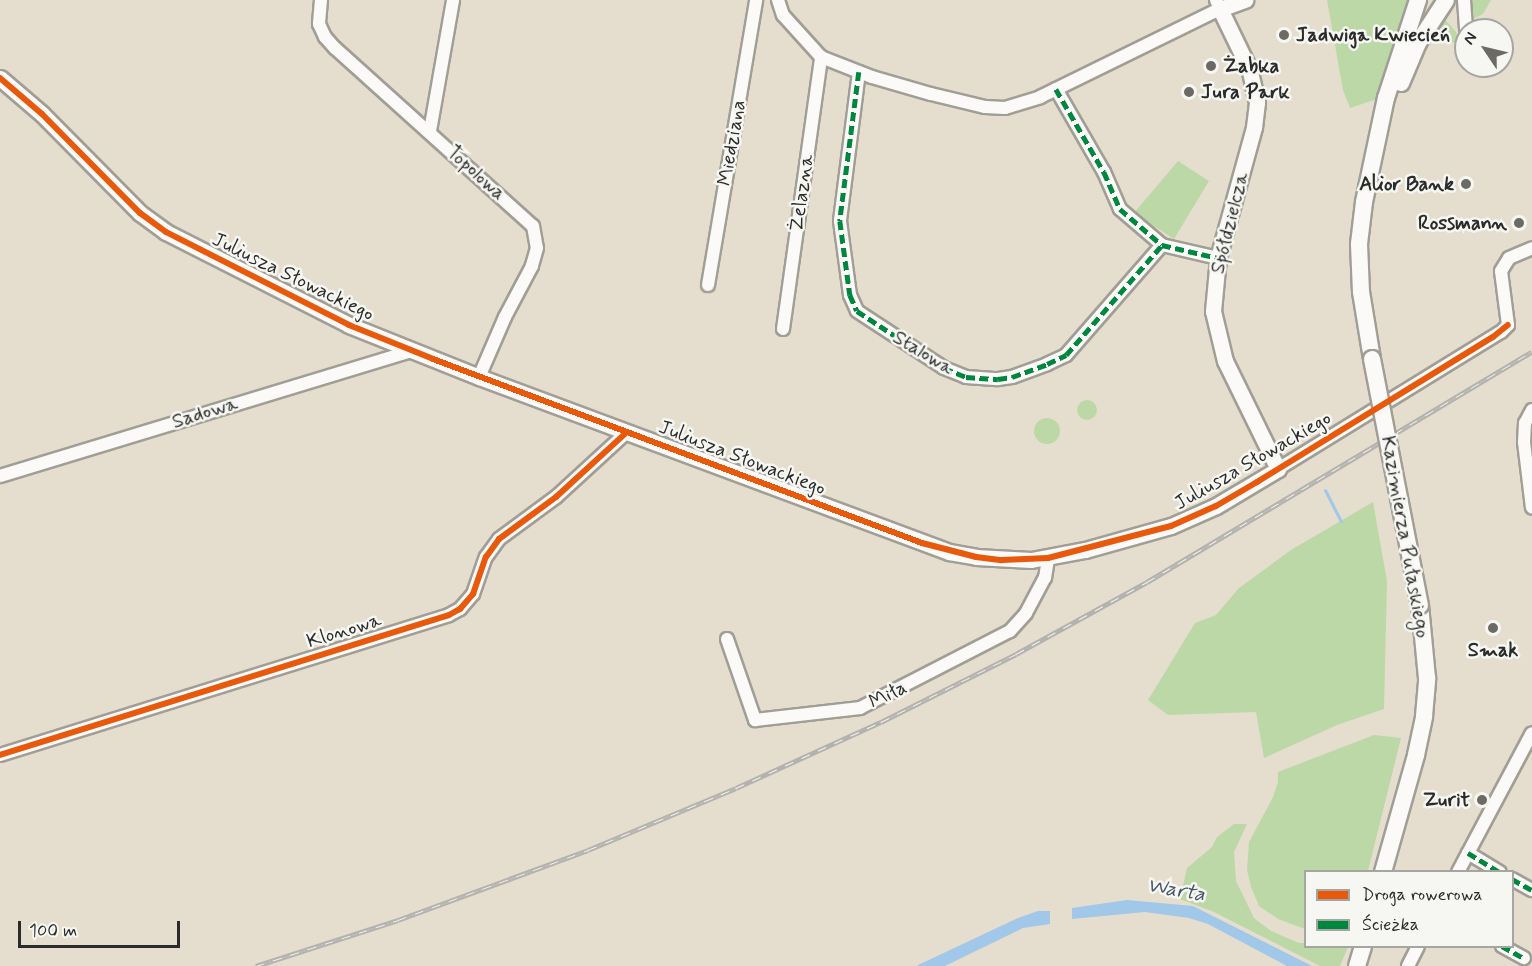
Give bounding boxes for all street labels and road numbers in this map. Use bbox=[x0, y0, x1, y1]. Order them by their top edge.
street label: Miedziana bbox=[713, 98, 751, 188]
street label: Topolowa bbox=[442, 140, 510, 206]
street label: Żelazna bbox=[785, 153, 819, 233]
street label: Spółdzielcza bbox=[1206, 170, 1254, 276]
street label: Juliusza Słowackiego bbox=[208, 227, 378, 327]
street label: Stalowa bbox=[888, 326, 958, 380]
street label: Sadowa bbox=[169, 392, 241, 434]
street label: Juliusza Słowackiego bbox=[1170, 406, 1336, 516]
street label: Juliusza Słowackiego bbox=[655, 415, 829, 501]
street label: Kazimierza Pułaskiego bbox=[1376, 436, 1434, 638]
street label: Klonowa bbox=[304, 608, 384, 654]
street label: Miła bbox=[865, 676, 911, 714]

